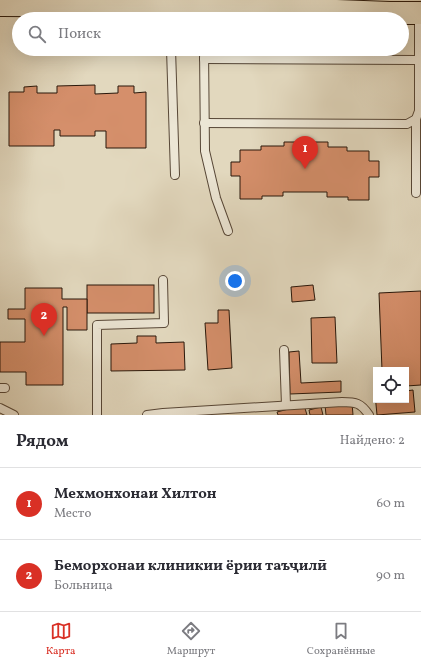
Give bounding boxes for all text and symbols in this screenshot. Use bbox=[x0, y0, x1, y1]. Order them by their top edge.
search box bbox=[12, 12, 409, 56]
icon: search bbox=[26, 23, 48, 45]
text: Поиск bbox=[58, 24, 101, 45]
pin: 1 bbox=[292, 136, 318, 169]
your location bbox=[225, 271, 245, 291]
pin: 2 bbox=[31, 303, 57, 336]
map controls bbox=[373, 367, 409, 403]
button: locate bbox=[373, 367, 409, 403]
text: Рядом bbox=[16, 430, 69, 453]
text: Найдено: 2 bbox=[340, 432, 405, 450]
text: Мехмонхонаи Хилтон bbox=[54, 484, 217, 505]
text: 1 bbox=[26, 495, 32, 513]
text: 60 m bbox=[377, 495, 405, 513]
text: Место bbox=[54, 505, 91, 523]
text: Беморхонаи клиникии ёрии таъҷилӣ bbox=[54, 556, 327, 577]
text: 2 bbox=[26, 567, 32, 585]
text: 90 m bbox=[376, 567, 405, 585]
text: Больница bbox=[54, 577, 113, 595]
tab: Карта bbox=[46, 620, 76, 659]
tab: Маршрут bbox=[167, 620, 215, 659]
tab: Сохранённые bbox=[307, 620, 375, 659]

